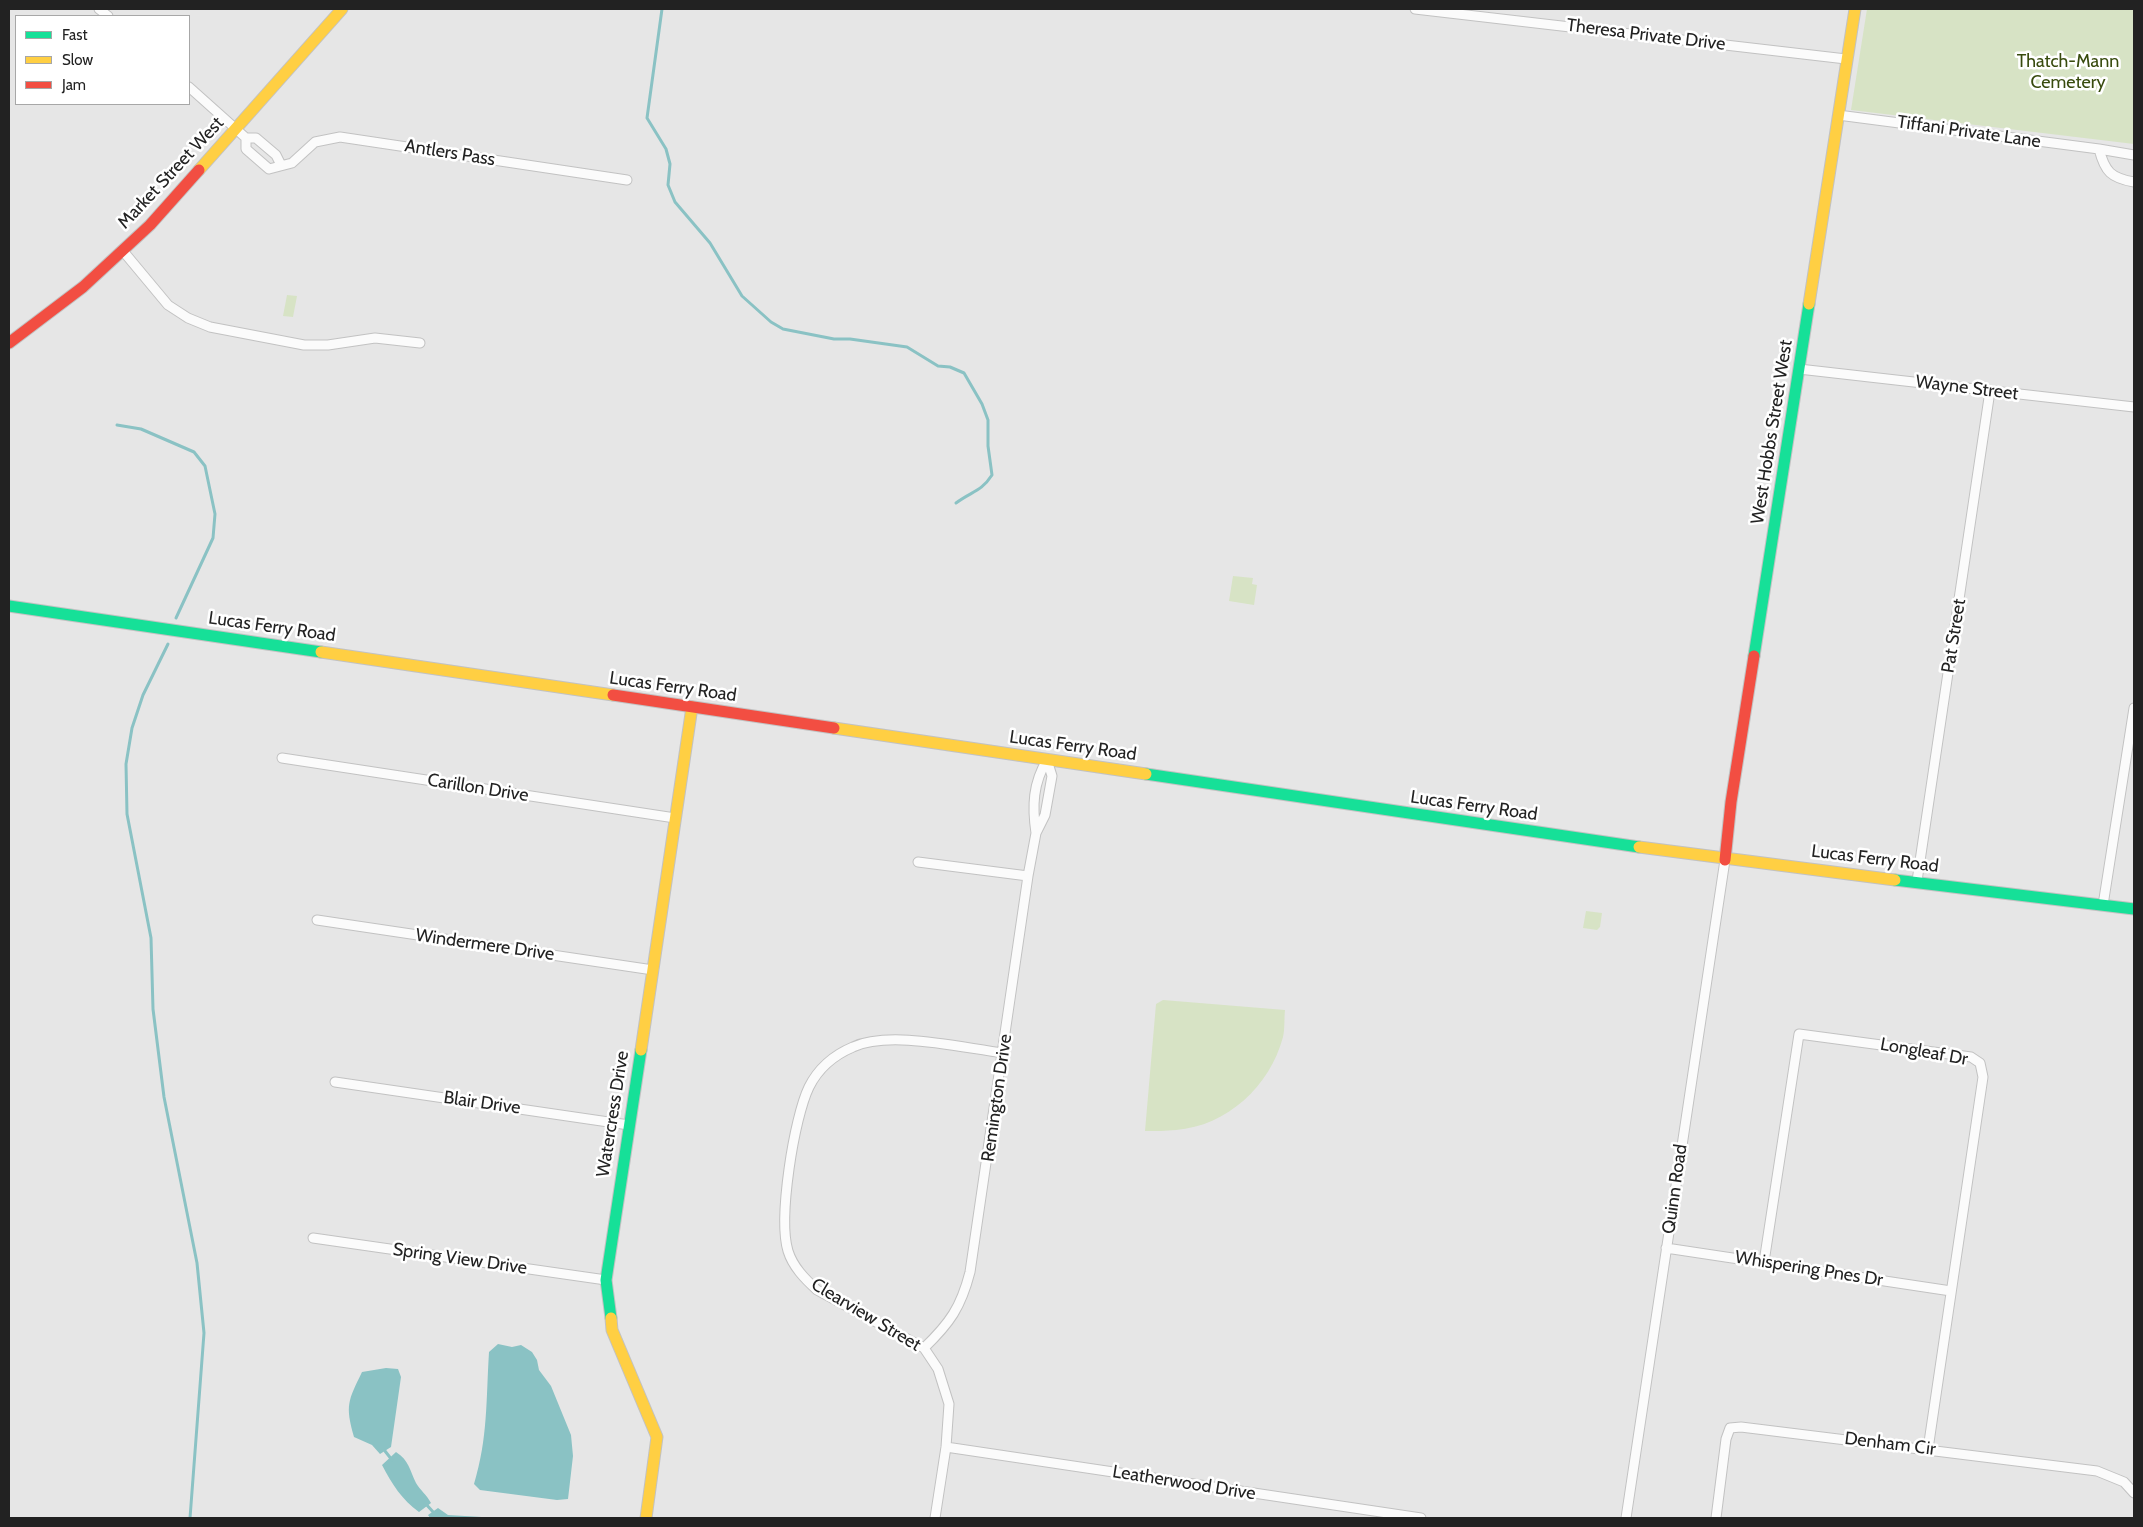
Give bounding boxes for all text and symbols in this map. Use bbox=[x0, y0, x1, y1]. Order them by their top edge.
legend bbox=[15, 15, 190, 105]
street label: Theresa Private Drive bbox=[1565, 15, 1727, 55]
text: Fast bbox=[62, 26, 87, 44]
text: Slow bbox=[62, 51, 93, 69]
park label: Thatch-Mann Cemetery bbox=[2017, 51, 2119, 94]
text: Jam bbox=[62, 76, 86, 94]
street label: Tiffani Private Lane bbox=[1896, 111, 2042, 153]
street label: Market Street West bbox=[114, 113, 228, 233]
street label: Antlers Pass bbox=[403, 135, 497, 171]
street label: West Hobbs Street West bbox=[1747, 338, 1797, 526]
street label: Wayne Street bbox=[1914, 371, 2020, 405]
street label: Pat Street bbox=[1937, 597, 1971, 675]
street label: Lucas Ferry Road bbox=[207, 607, 337, 647]
street label: Lucas Ferry Road bbox=[608, 667, 738, 707]
street label: Lucas Ferry Road bbox=[1008, 726, 1138, 766]
street label: Carillon Drive bbox=[426, 769, 530, 807]
street label: Lucas Ferry Road bbox=[1409, 786, 1539, 826]
street label: Lucas Ferry Road bbox=[1810, 840, 1940, 878]
street label: Windermere Drive bbox=[414, 925, 556, 965]
street label: Remington Drive bbox=[977, 1033, 1017, 1163]
street label: Longleaf Dr bbox=[1879, 1034, 1969, 1070]
street label: Watercress Drive bbox=[592, 1049, 634, 1179]
street label: Blair Drive bbox=[442, 1087, 522, 1119]
street label: Quinn Road bbox=[1658, 1143, 1692, 1235]
street label: Spring View Drive bbox=[392, 1239, 528, 1279]
street label: Whispering Pnes Dr bbox=[1734, 1247, 1884, 1291]
street label: Clearview Street bbox=[807, 1274, 925, 1356]
street label: Denham Cir bbox=[1843, 1428, 1937, 1460]
street label: Leatherwood Drive bbox=[1111, 1461, 1257, 1505]

